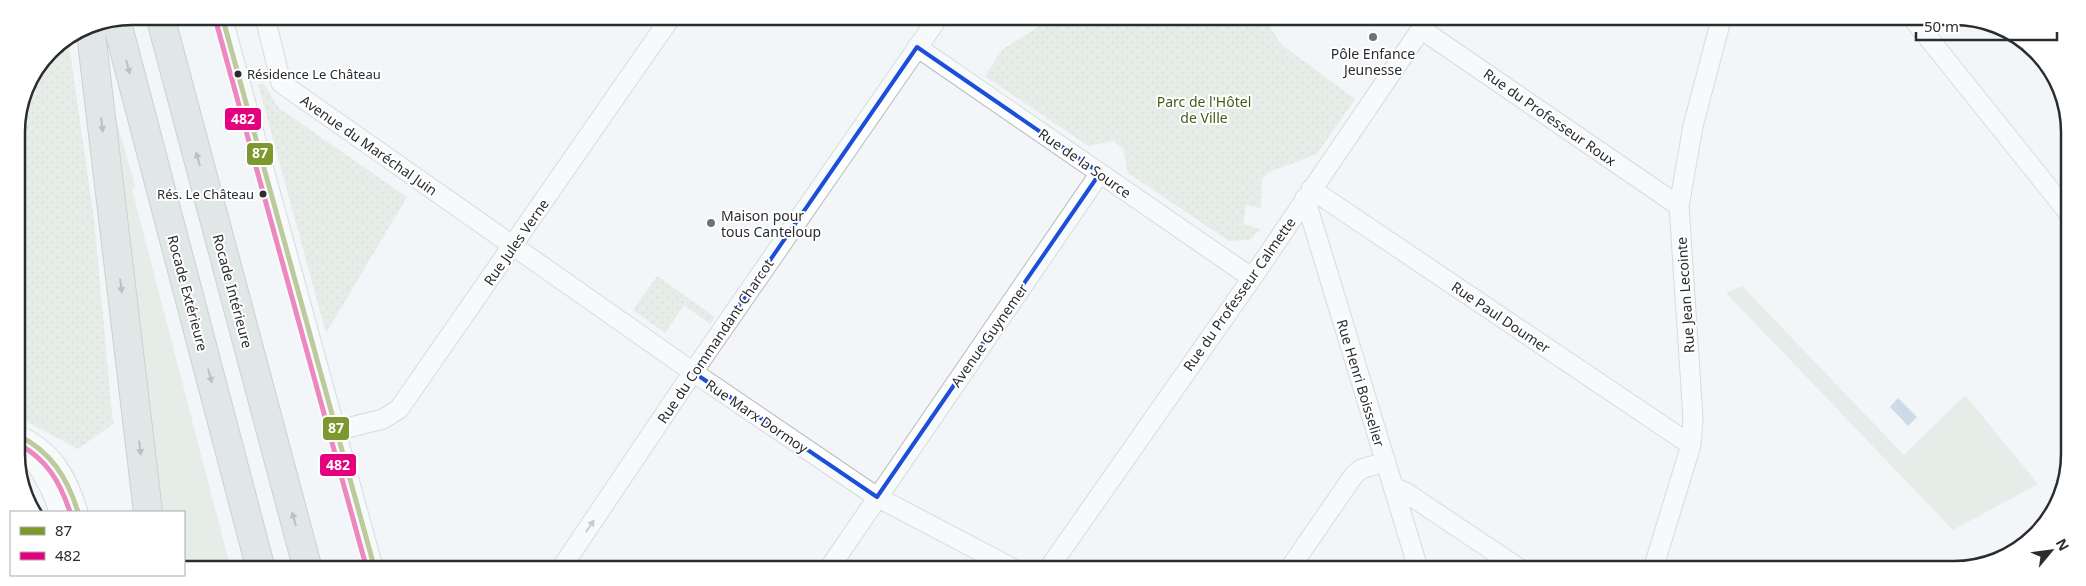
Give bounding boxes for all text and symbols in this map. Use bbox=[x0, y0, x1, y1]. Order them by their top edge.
scale bar bbox=[1916, 10, 2057, 42]
text: 50 m bbox=[1924, 16, 1959, 36]
marker: Pôle Enfance Jeunesse bbox=[1367, 31, 1379, 43]
place label: Pôle Enfance Jeunesse bbox=[1331, 44, 1415, 79]
one-way arrow bbox=[125, 59, 133, 74]
street label: Rue du Professeur Roux bbox=[1480, 64, 1620, 170]
place label: Résidence Le Château bbox=[247, 65, 381, 83]
marker: Résidence Le Château bbox=[233, 69, 243, 79]
street label: Avenue du Maréchal Juin bbox=[297, 91, 441, 199]
park label: Parc de l'Hôtel de Ville bbox=[1157, 92, 1251, 127]
line badge: 482 bbox=[224, 107, 262, 131]
text: 482 bbox=[231, 109, 255, 128]
one-way arrow bbox=[98, 117, 106, 133]
street label: Rue de la Source bbox=[1035, 124, 1135, 202]
line badge: 87 bbox=[246, 142, 274, 166]
text: 87 bbox=[252, 143, 268, 162]
one-way arrow bbox=[194, 152, 202, 167]
place label: Rés. Le Château bbox=[157, 185, 254, 203]
marker: Rés. Le Château bbox=[258, 189, 268, 199]
street label: Rue Jules Verne bbox=[479, 195, 553, 289]
place label: Maison pour tous Canteloup bbox=[721, 206, 821, 241]
street label: Rue du Professeur Calmette bbox=[1179, 213, 1300, 375]
marker: Maison pour tous Canteloup bbox=[705, 217, 717, 229]
street label: Rocade Intérieure bbox=[209, 232, 257, 350]
street label: Rocade Extérieure bbox=[163, 233, 213, 353]
street label: Rue Jean Lecointe bbox=[1671, 236, 1699, 354]
street label: Rue du Commandant Charcot bbox=[653, 255, 777, 427]
street label: Rue Paul Doumer bbox=[1448, 277, 1554, 357]
one-way arrow bbox=[117, 279, 125, 295]
street label: Avenue Guynemer bbox=[946, 279, 1032, 390]
street label: Rue Henri Boisselier bbox=[1333, 317, 1389, 449]
one-way arrow bbox=[206, 369, 214, 384]
street label: Rue Marx Dormoy bbox=[702, 375, 812, 458]
line badge: 87 bbox=[322, 416, 350, 441]
text: 87 bbox=[328, 418, 344, 437]
one-way arrow bbox=[136, 440, 144, 456]
line badge: 482 bbox=[319, 453, 357, 477]
text: 482 bbox=[326, 455, 350, 474]
legend bbox=[10, 511, 185, 576]
one-way arrow bbox=[290, 512, 298, 527]
text: 87 bbox=[55, 520, 72, 540]
one-way arrow bbox=[585, 520, 595, 533]
north arrow bbox=[2026, 526, 2076, 576]
text: N bbox=[2052, 535, 2074, 554]
text: 482 bbox=[55, 545, 81, 565]

